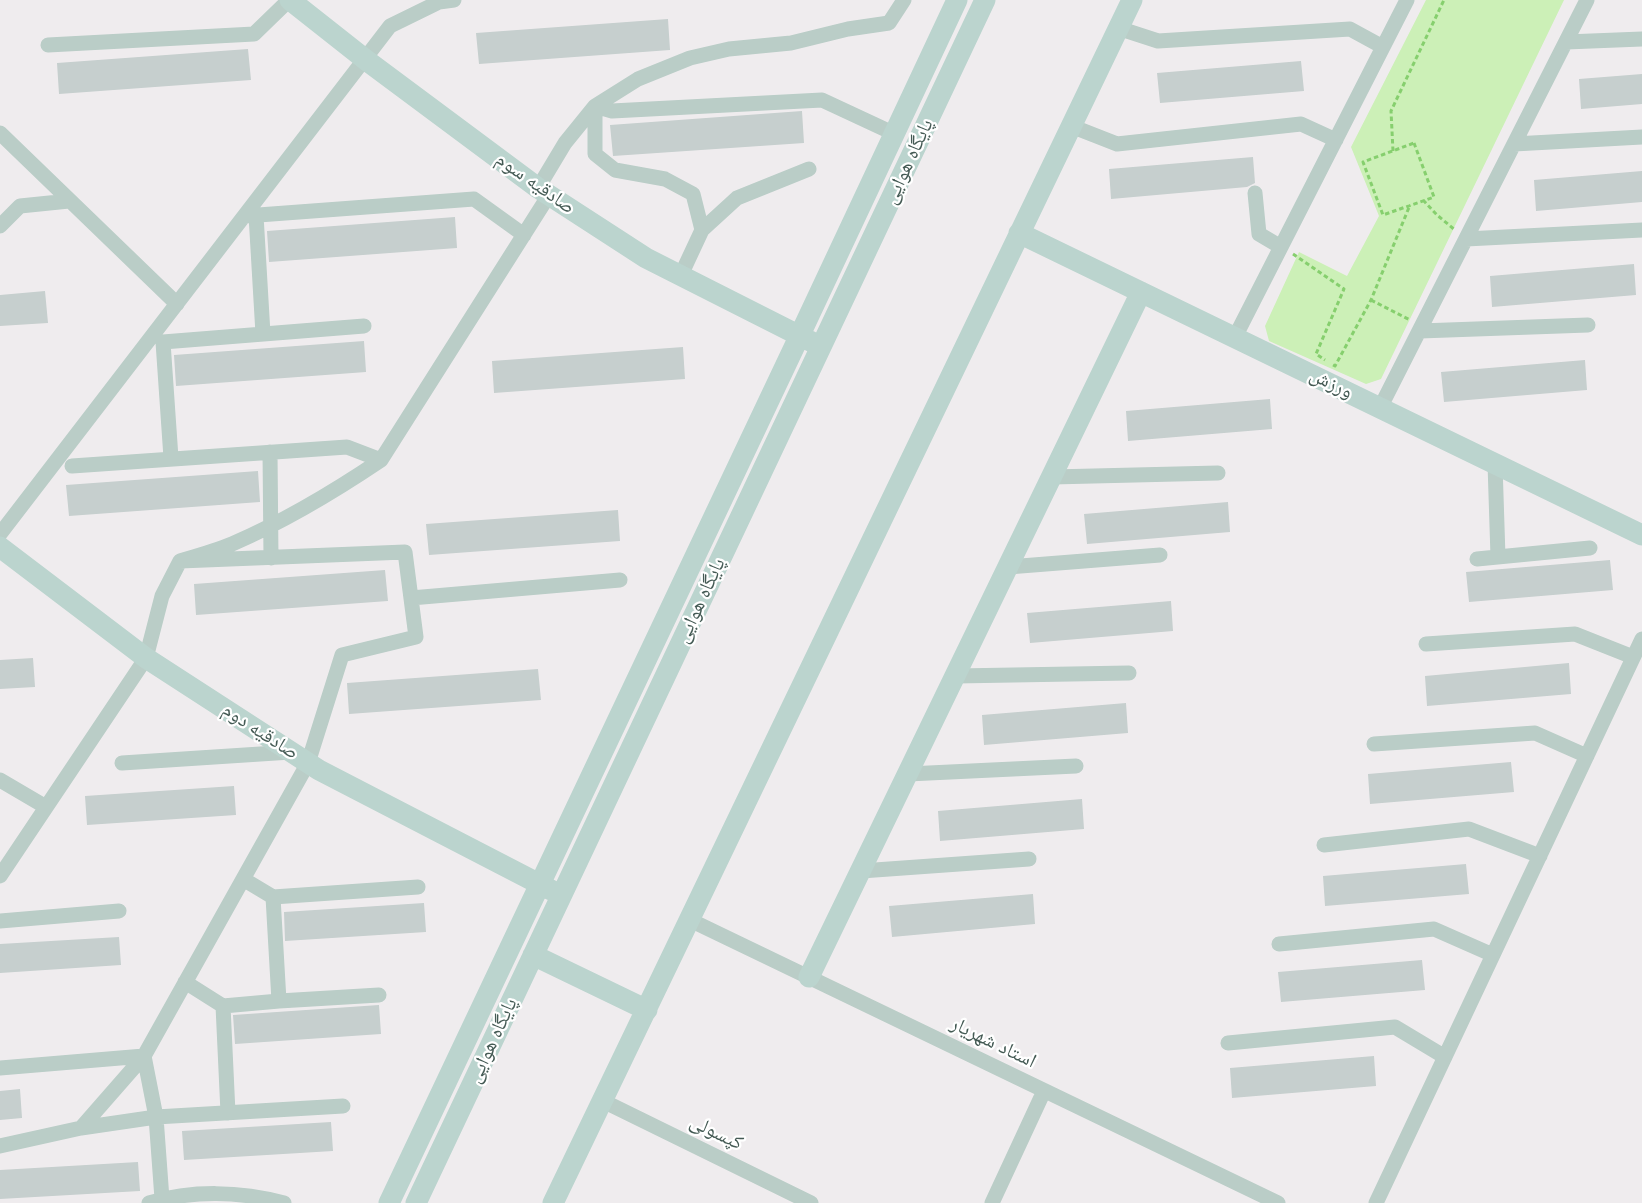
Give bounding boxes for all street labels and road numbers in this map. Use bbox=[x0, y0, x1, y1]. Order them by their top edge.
street label: پایگاه هوایی bbox=[879, 116, 939, 208]
street label: صادقیه سوم bbox=[491, 148, 579, 220]
street label: ورزش bbox=[1305, 363, 1357, 405]
street label: پایگاه هوایی bbox=[671, 555, 731, 647]
street label: صادقیه دوم bbox=[217, 698, 303, 766]
street label: پایگاه هوایی bbox=[463, 995, 523, 1087]
street label: استاد شهریار bbox=[946, 1012, 1040, 1074]
street label: کپسولی bbox=[686, 1110, 746, 1156]

